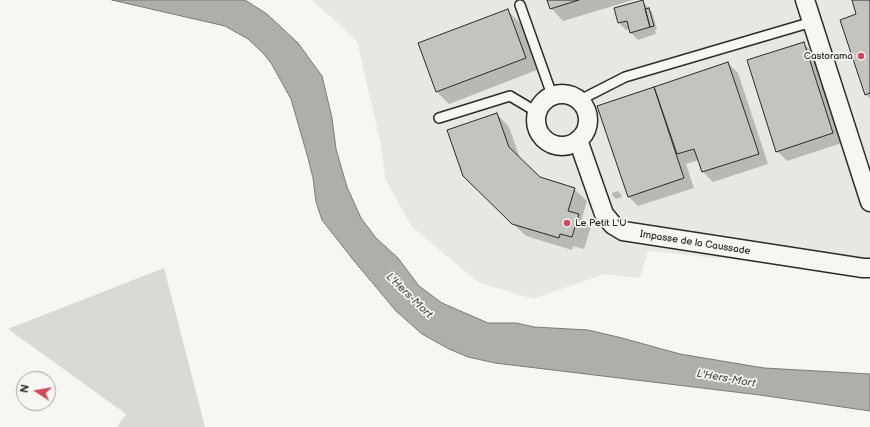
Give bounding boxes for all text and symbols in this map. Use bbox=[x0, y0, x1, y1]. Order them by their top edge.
place label: Castorama bbox=[804, 50, 853, 62]
marker: Castorama bbox=[856, 51, 866, 61]
place label: Le Petit L'U bbox=[575, 217, 627, 229]
marker: Le Petit L'U bbox=[562, 218, 572, 228]
street label: Impasse de la Caussade bbox=[639, 228, 751, 258]
water label: L'Hers-Mort bbox=[383, 271, 435, 321]
water label: L'Hers-Mort bbox=[696, 367, 756, 391]
north arrow bbox=[16, 371, 56, 411]
text: N bbox=[18, 383, 32, 394]

